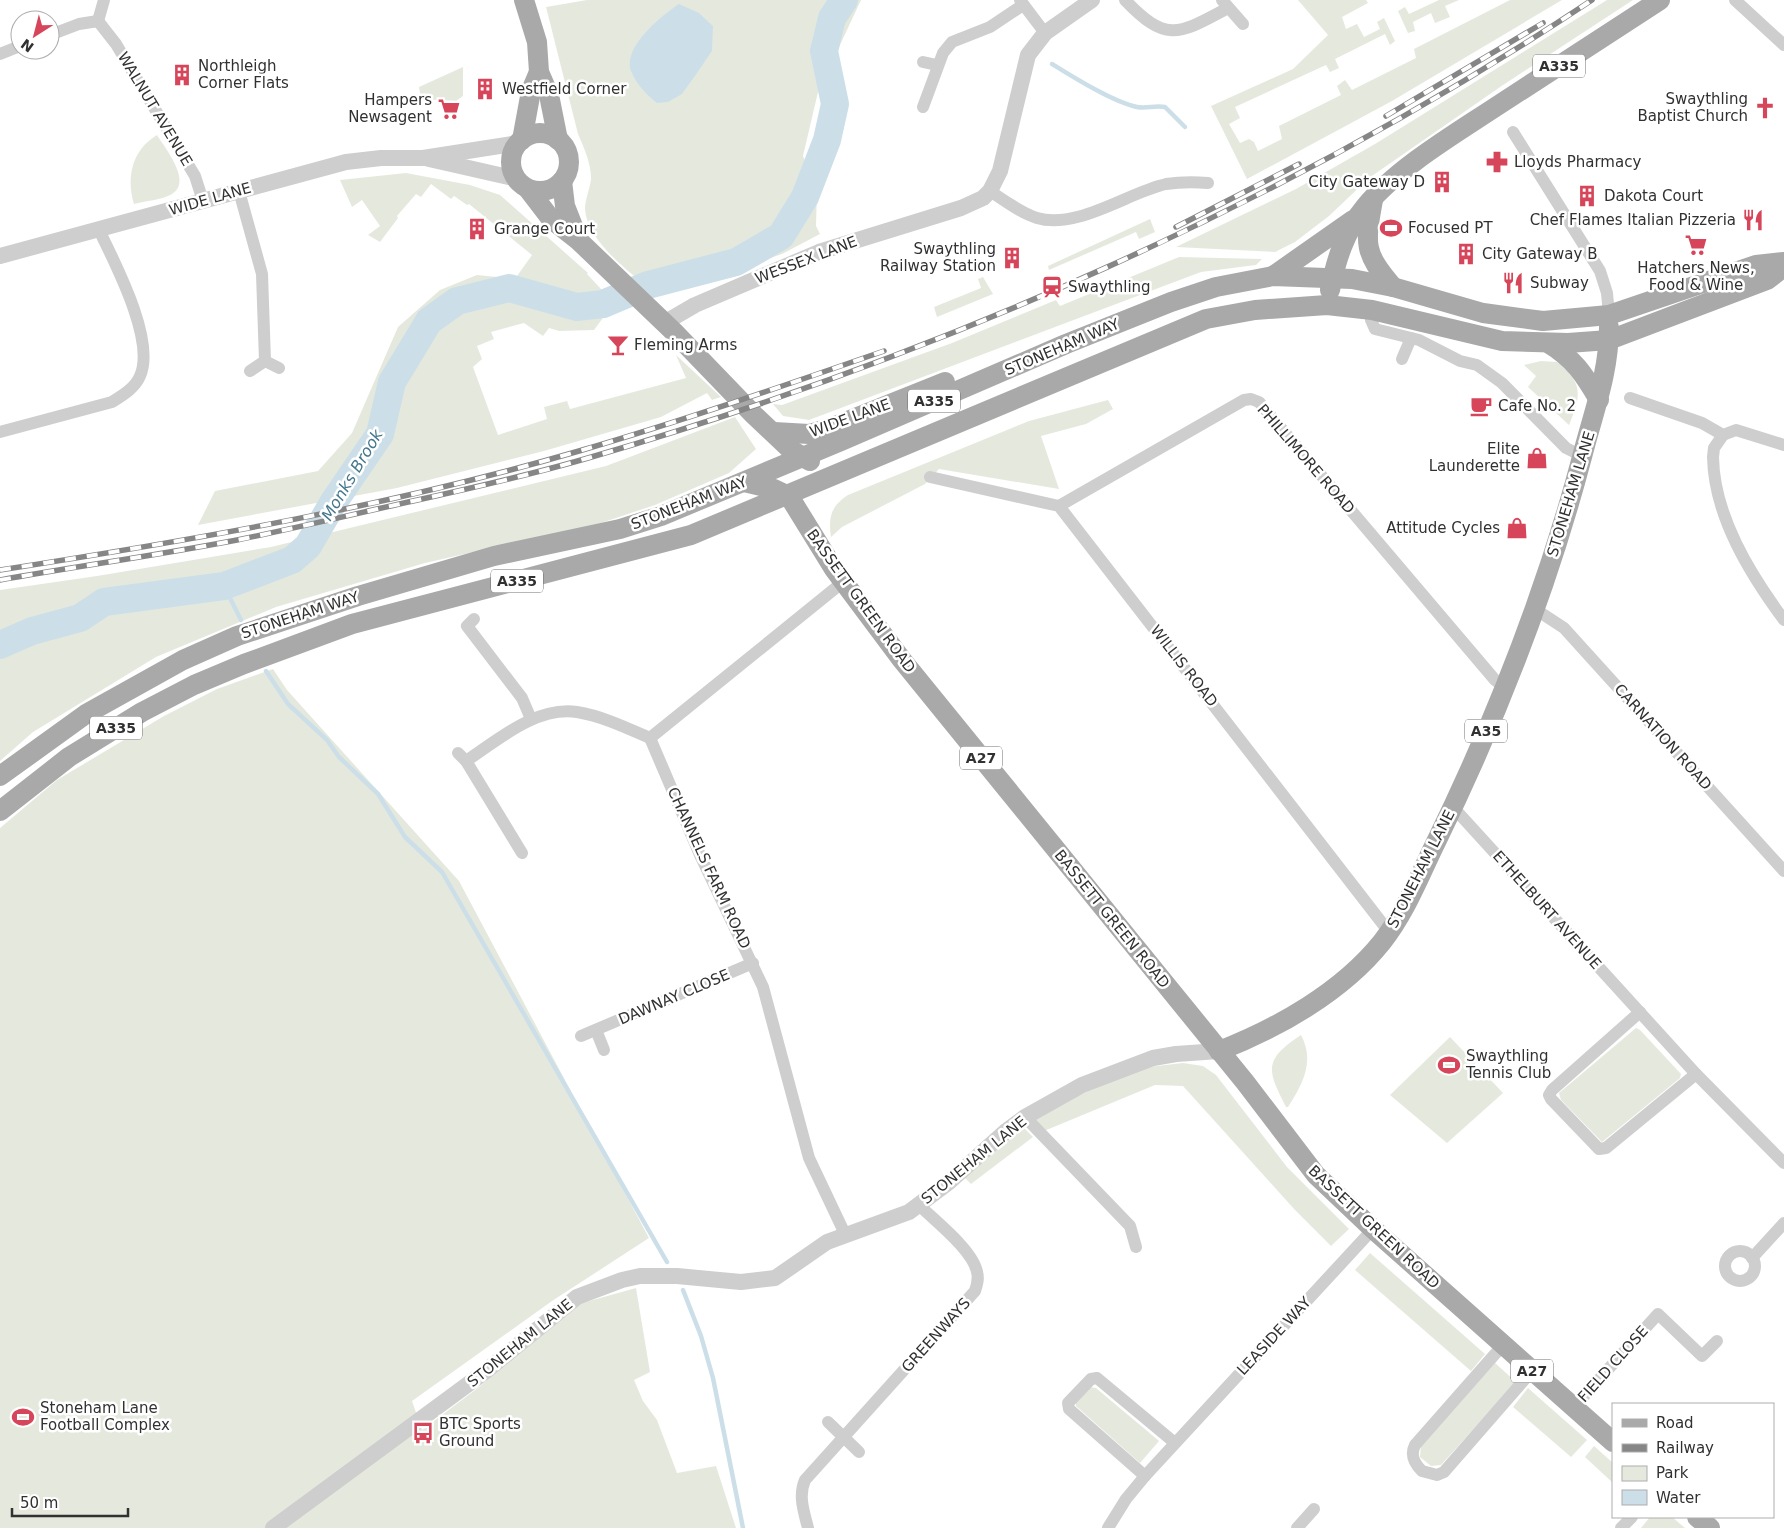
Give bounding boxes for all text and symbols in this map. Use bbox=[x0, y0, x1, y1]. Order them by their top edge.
north arrow bbox=[10, 10, 60, 60]
text: N bbox=[18, 36, 37, 55]
street label: WALNUT AVENUE bbox=[114, 49, 196, 169]
road number: A335 bbox=[1533, 54, 1585, 78]
place label: Northleigh Corner Flats bbox=[198, 57, 289, 92]
building icon: Northleigh Corner Flats bbox=[169, 62, 195, 88]
building icon: Westfield Corner bbox=[472, 76, 498, 102]
place label: Westfield Corner bbox=[502, 80, 627, 98]
place label: Swaythling Baptist Church bbox=[1637, 90, 1748, 125]
place label: Hampers Newsagent bbox=[348, 91, 432, 126]
church icon: Swaythling Baptist Church bbox=[1752, 95, 1778, 121]
supermarket icon: Hampers Newsagent bbox=[436, 96, 462, 122]
pharmacy icon: Lloyds Pharmacy bbox=[1484, 149, 1510, 175]
place label: Lloyds Pharmacy bbox=[1514, 153, 1641, 171]
building icon: City Gateway D bbox=[1429, 169, 1455, 195]
place label: City Gateway D bbox=[1308, 173, 1425, 191]
street label: WIDE LANE bbox=[167, 179, 253, 219]
building icon: Dakota Court bbox=[1574, 183, 1600, 209]
place label: Dakota Court bbox=[1604, 187, 1703, 205]
restaurant icon: Chef Flames Italian Pizzeria bbox=[1740, 207, 1766, 233]
place label: Chef Flames Italian Pizzeria bbox=[1530, 211, 1736, 229]
sports icon: Focused PT bbox=[1378, 215, 1404, 241]
building icon: Grange Court bbox=[464, 216, 490, 242]
place label: Focused PT bbox=[1408, 219, 1493, 237]
place label: Grange Court bbox=[494, 220, 595, 238]
street label: WESSEX LANE bbox=[753, 232, 859, 288]
supermarket icon: Hatchers News, Food & Wine bbox=[1683, 232, 1709, 258]
place label: Swaythling Railway Station bbox=[880, 240, 996, 275]
building icon: City Gateway B bbox=[1453, 241, 1479, 267]
building icon: Swaythling Railway Station bbox=[999, 245, 1025, 271]
place label: City Gateway B bbox=[1482, 245, 1598, 263]
place label: Hatchers News, Food & Wine bbox=[1637, 259, 1755, 294]
restaurant icon: Subway bbox=[1500, 270, 1526, 296]
station icon: Swaythling bbox=[1039, 274, 1065, 300]
place label: Subway bbox=[1530, 274, 1589, 292]
place label: Swaythling bbox=[1068, 278, 1151, 296]
street label: STONEHAM WAY bbox=[1002, 314, 1123, 379]
bar icon: Fleming Arms bbox=[605, 332, 631, 358]
place label: Fleming Arms bbox=[634, 336, 737, 354]
road number: A335 bbox=[908, 390, 960, 412]
cafe icon: Cafe No. 2 bbox=[1468, 393, 1494, 419]
street label: WIDE LANE bbox=[807, 395, 893, 441]
place label: Cafe No. 2 bbox=[1498, 397, 1576, 415]
street label: PHILLIMORE ROAD bbox=[1254, 401, 1358, 517]
water label: Monks Brook bbox=[317, 425, 387, 524]
street label: STONEHAM LANE bbox=[1543, 429, 1599, 559]
place label: Elite Launderette bbox=[1429, 440, 1520, 475]
shop icon: Elite Launderette bbox=[1524, 445, 1550, 471]
street label: STONEHAM WAY bbox=[628, 472, 750, 533]
shop icon: Attitude Cycles bbox=[1504, 515, 1530, 541]
place label: Attitude Cycles bbox=[1386, 519, 1500, 537]
street label: BASSETT GREEN ROAD bbox=[803, 526, 919, 676]
road number: A335 bbox=[491, 570, 543, 592]
street label: STONEHAM WAY bbox=[239, 587, 362, 643]
street label: WILLIS ROAD bbox=[1147, 622, 1221, 710]
street label: CARNATION ROAD bbox=[1611, 680, 1715, 794]
road number: A335 bbox=[90, 716, 142, 740]
road number: A35 bbox=[1465, 719, 1507, 742]
road number: A27 bbox=[960, 746, 1002, 770]
street label: CHANNELS FARM ROAD bbox=[664, 784, 754, 952]
street label: STONEHAM LANE bbox=[1383, 807, 1459, 931]
street label: BASSETT GREEN ROAD bbox=[1051, 846, 1173, 992]
street label: ETHELBURT AVENUE bbox=[1489, 847, 1605, 973]
street label: DAWNAY CLOSE bbox=[616, 965, 732, 1029]
place label: Swaythling Tennis Club bbox=[1465, 1047, 1551, 1082]
sports icon: Swaythling Tennis Club bbox=[1436, 1052, 1462, 1078]
street label: STONEHAM LANE bbox=[918, 1112, 1030, 1208]
street label: BASSETT GREEN ROAD bbox=[1305, 1162, 1443, 1292]
street label: LEASIDE WAY bbox=[1233, 1293, 1315, 1379]
street label: GREENWAYS bbox=[898, 1294, 974, 1376]
street label: STONEHAM LANE bbox=[464, 1295, 576, 1391]
street label: FIELD CLOSE bbox=[1574, 1322, 1652, 1406]
road number: A27 bbox=[1511, 1360, 1553, 1382]
place label: Stoneham Lane Football Complex bbox=[40, 1399, 170, 1434]
legend bbox=[1612, 1403, 1774, 1518]
sports icon: Stoneham Lane Football Complex bbox=[10, 1404, 36, 1430]
text: Road bbox=[1656, 1414, 1694, 1432]
place label: BTC Sports Ground bbox=[439, 1415, 521, 1450]
bus stop icon: BTC Sports Ground bbox=[410, 1420, 436, 1446]
text: Railway bbox=[1656, 1439, 1714, 1457]
text: Park bbox=[1656, 1464, 1689, 1482]
scale bar bbox=[12, 1486, 129, 1518]
text: Water bbox=[1656, 1489, 1701, 1507]
text: 50 m bbox=[20, 1494, 58, 1512]

